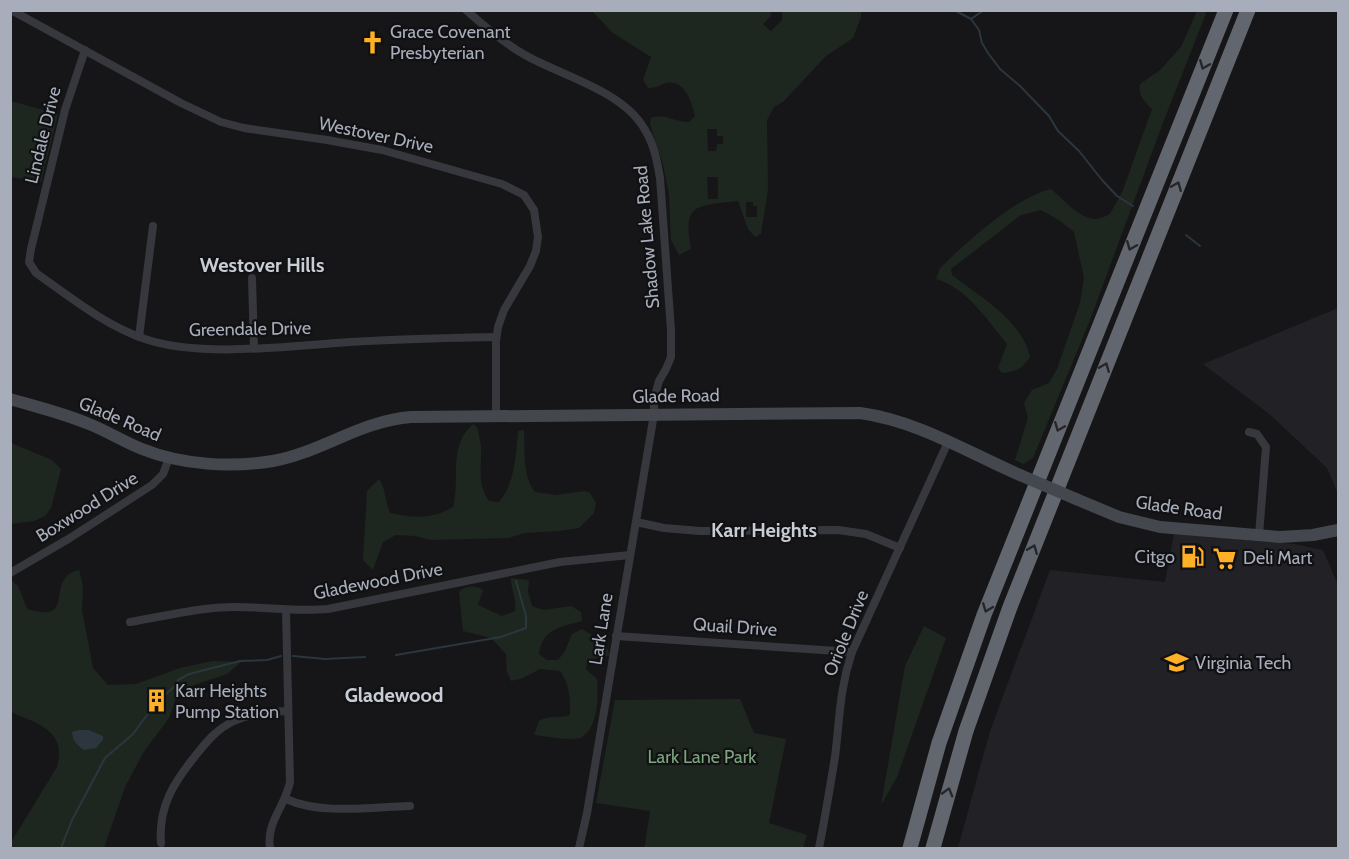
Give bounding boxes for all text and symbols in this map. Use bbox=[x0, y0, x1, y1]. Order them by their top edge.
place label: Grace Covenant Presbyterian bbox=[390, 21, 511, 64]
church icon: Grace Covenant Presbyterian bbox=[359, 29, 385, 55]
one-way arrow bbox=[1199, 59, 1211, 70]
street label: Lindale Drive bbox=[20, 84, 66, 186]
street label: Westover Drive bbox=[317, 112, 435, 158]
street label: Shadow Lake Road bbox=[630, 165, 664, 309]
one-way arrow bbox=[1170, 181, 1183, 192]
one-way arrow bbox=[1126, 239, 1138, 250]
district label: Westover Hills bbox=[200, 253, 324, 277]
street label: Greendale Drive bbox=[189, 317, 311, 341]
one-way arrow bbox=[1098, 363, 1110, 374]
street label: Glade Road bbox=[632, 384, 720, 408]
street label: Glade Road bbox=[76, 392, 164, 446]
one-way arrow bbox=[1054, 421, 1066, 432]
street label: Boxwood Drive bbox=[32, 467, 142, 547]
street label: Glade Road bbox=[1134, 491, 1224, 525]
district label: Karr Heights bbox=[711, 518, 817, 542]
one-way arrow bbox=[1026, 544, 1038, 555]
fuel station icon: Citgo bbox=[1180, 544, 1206, 570]
supermarket icon: Deli Mart bbox=[1212, 545, 1238, 571]
place label: Citgo bbox=[1135, 546, 1175, 568]
place label: Deli Mart bbox=[1243, 547, 1312, 569]
street label: Gladewood Drive bbox=[311, 558, 445, 604]
street label: Oriole Drive bbox=[819, 587, 873, 679]
street label: Lark Lane bbox=[584, 592, 618, 666]
one-way arrow bbox=[982, 602, 994, 613]
street label: Quail Drive bbox=[692, 613, 778, 641]
school or university icon: Virginia Tech bbox=[1164, 650, 1190, 676]
place label: Virginia Tech bbox=[1195, 652, 1291, 674]
place label: Karr Heights Pump Station bbox=[175, 680, 279, 723]
district label: Gladewood bbox=[345, 683, 443, 707]
building icon: Karr Heights Pump Station bbox=[144, 688, 170, 714]
park label: Lark Lane Park bbox=[648, 746, 757, 768]
one-way arrow bbox=[941, 787, 953, 798]

